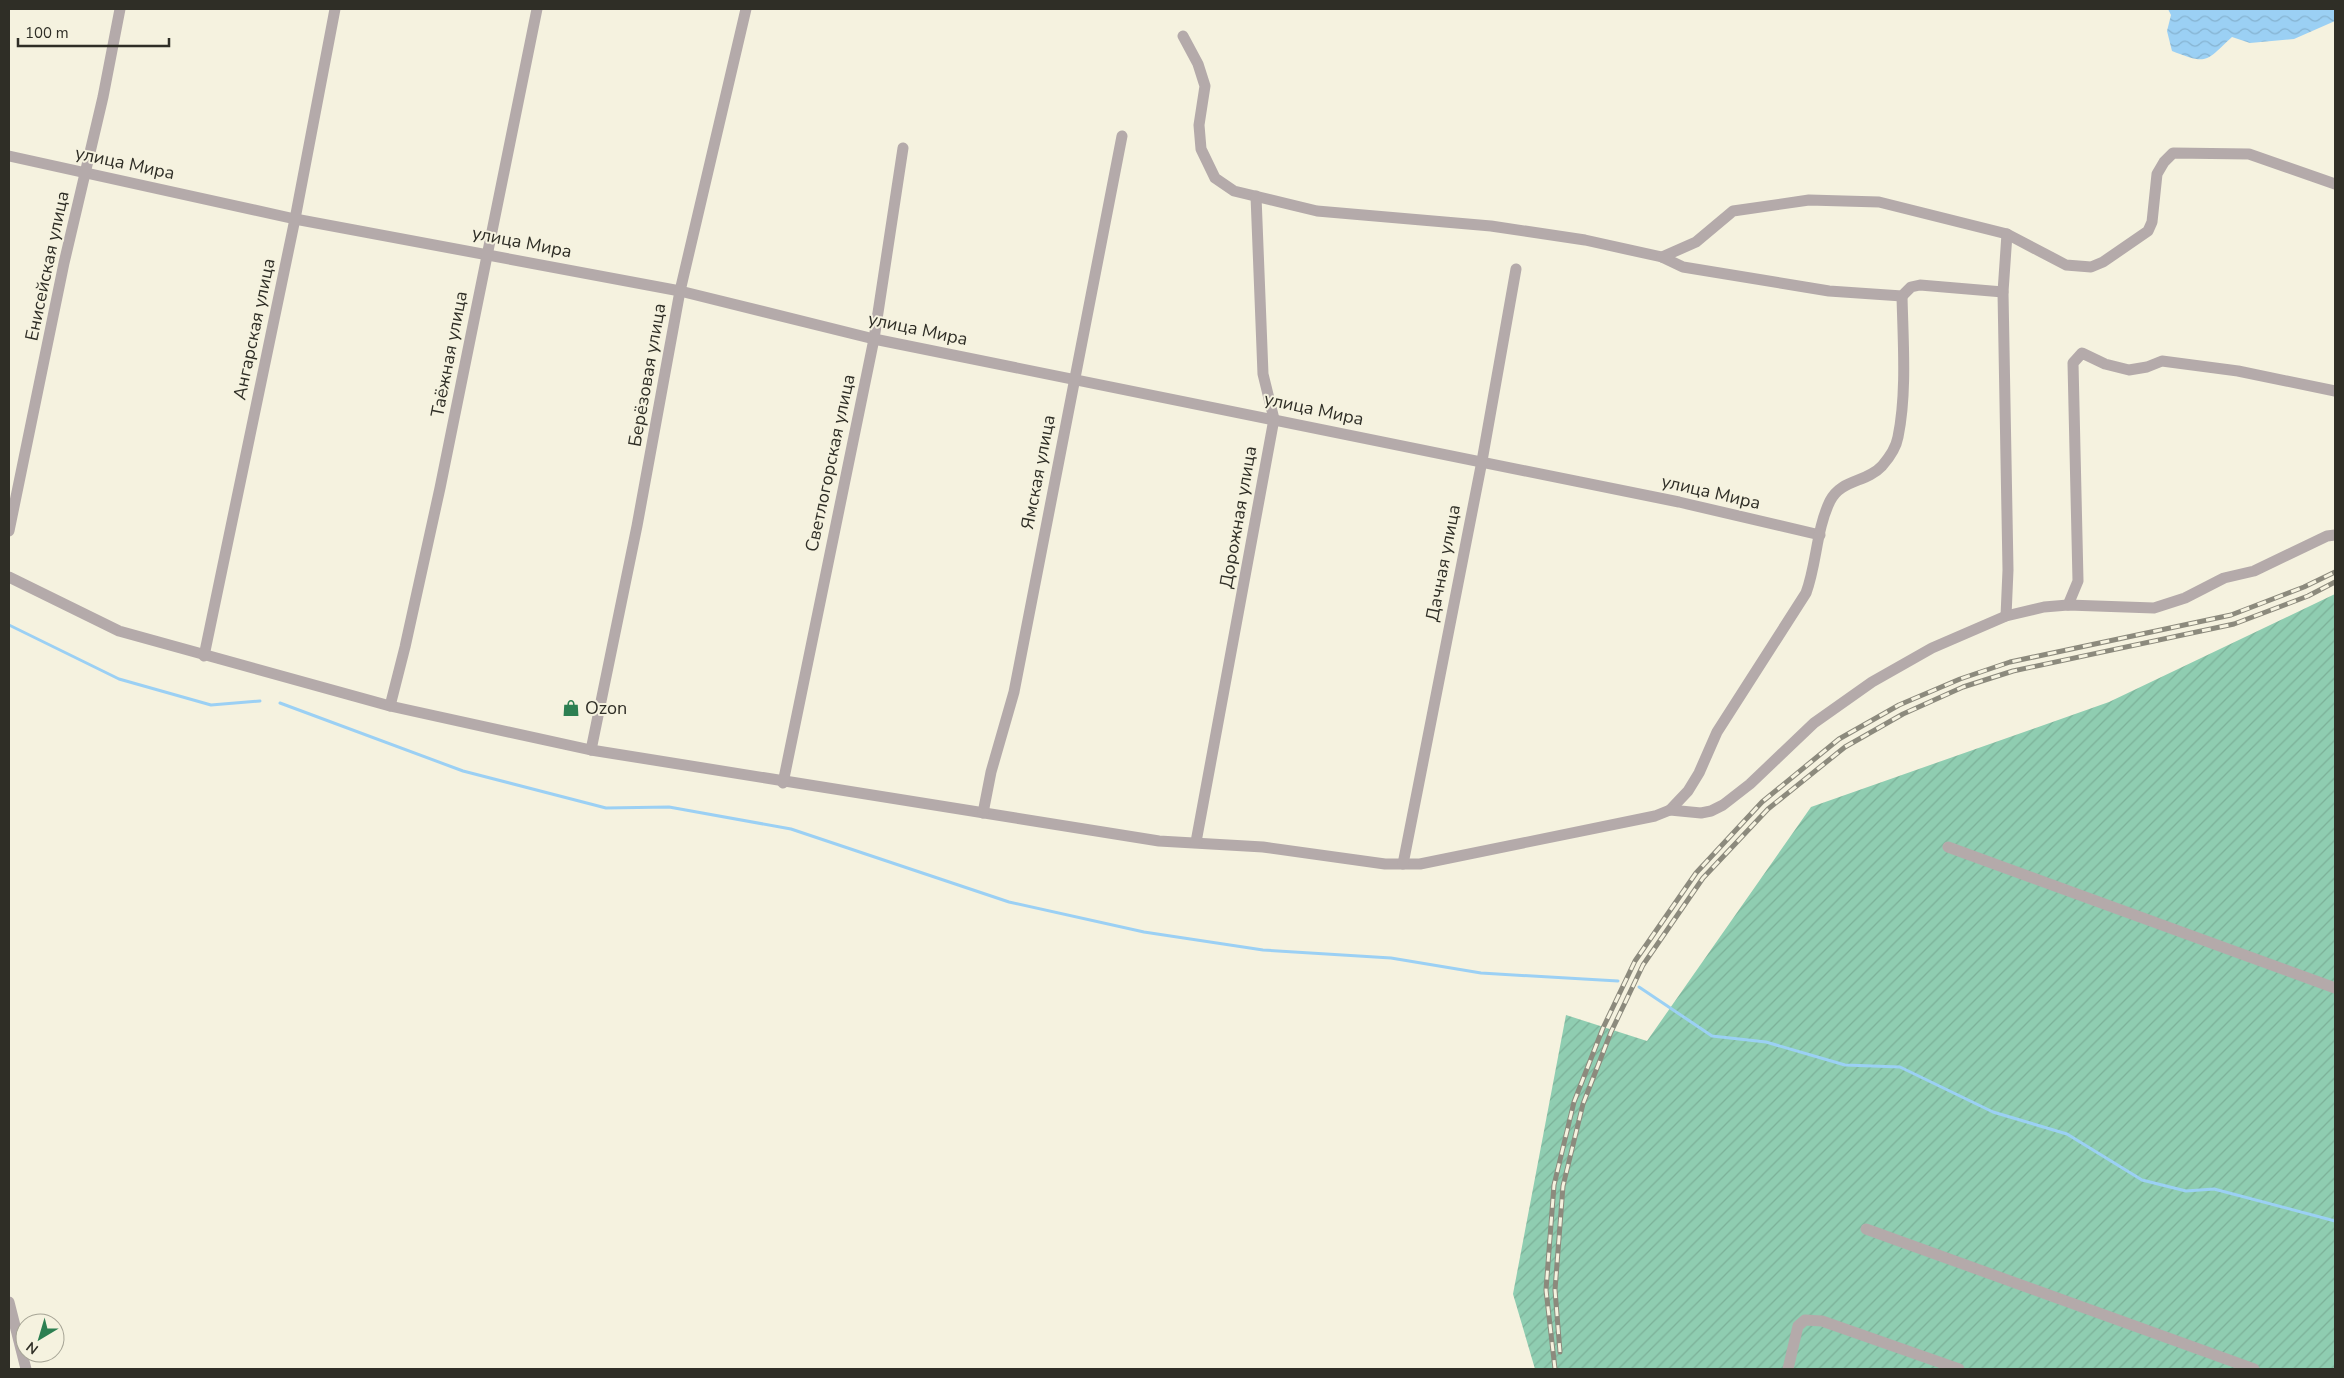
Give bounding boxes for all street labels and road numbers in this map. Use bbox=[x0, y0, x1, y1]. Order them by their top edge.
street label: улица Мира bbox=[73, 141, 177, 185]
street label: Енисейская улица bbox=[19, 189, 75, 343]
street label: улица Мира bbox=[470, 221, 574, 263]
street label: Ангарская улица bbox=[227, 256, 281, 402]
street label: Таёжная улица bbox=[425, 289, 473, 419]
street label: Берёзовая улица bbox=[623, 301, 671, 449]
street label: улица Мира bbox=[866, 307, 970, 351]
street label: Светлогорская улица bbox=[799, 372, 861, 554]
street label: улица Мира bbox=[1262, 387, 1366, 431]
street label: Ямская улица bbox=[1015, 413, 1061, 531]
street label: Дорожная улица bbox=[1214, 444, 1262, 590]
street label: улица Мира bbox=[1659, 469, 1763, 515]
street label: Дачная улица bbox=[1420, 503, 1466, 623]

